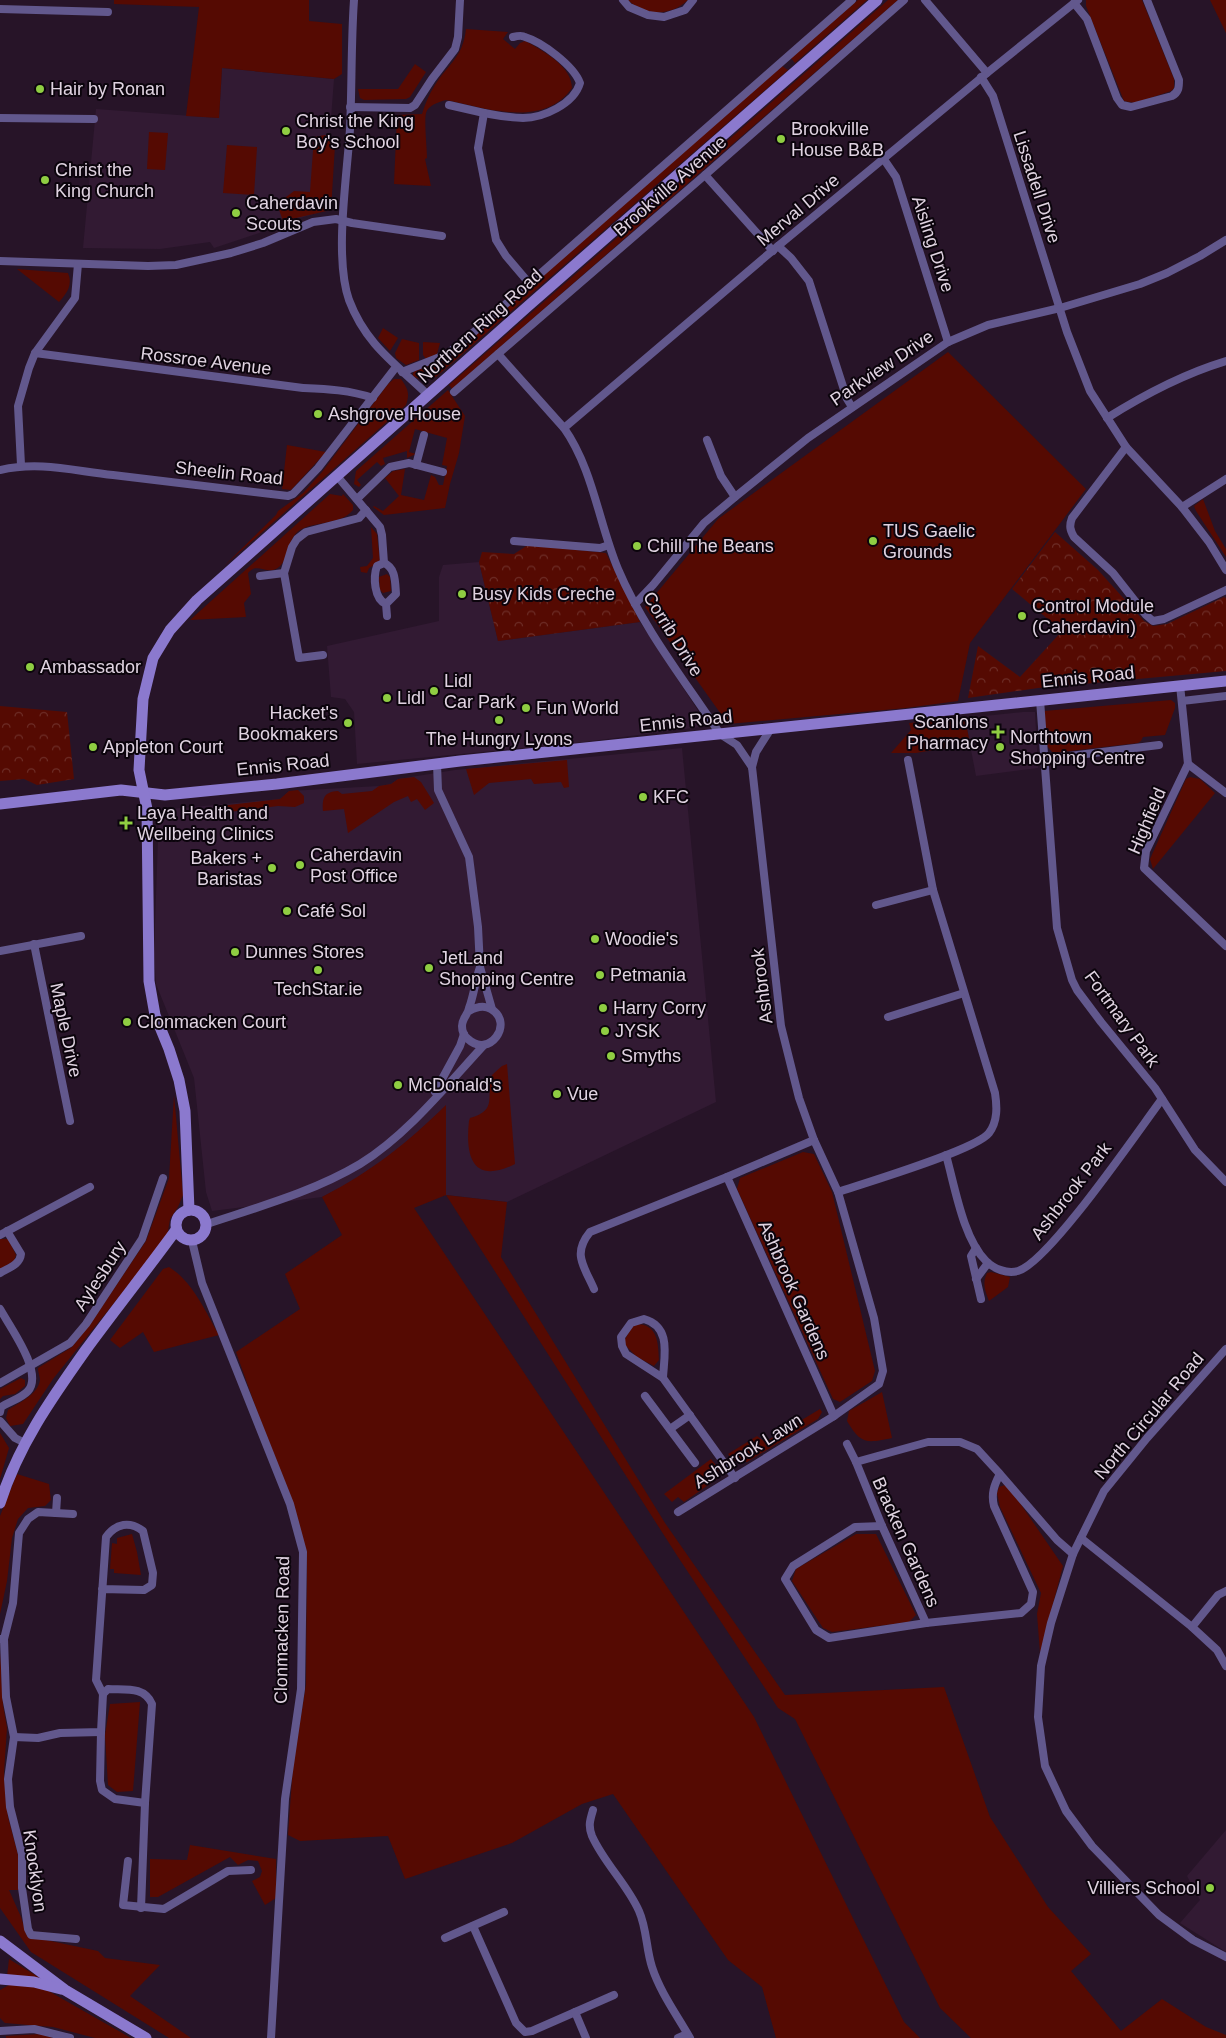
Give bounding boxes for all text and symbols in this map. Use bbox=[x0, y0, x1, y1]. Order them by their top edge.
place label: Hair by Ronan bbox=[50, 79, 165, 99]
marker: Hair by Ronan bbox=[34, 83, 46, 95]
place label: Christ the King Boy's School bbox=[296, 111, 414, 152]
place label: Brookville House B&B bbox=[791, 119, 884, 160]
marker: Christ the King Boy's School bbox=[280, 125, 292, 137]
street label: Lissadell Drive bbox=[1009, 128, 1065, 246]
street label: Brookville Avenue bbox=[610, 132, 730, 240]
marker: Brookville House B&B bbox=[775, 133, 787, 145]
place label: Christ the King Church bbox=[55, 160, 154, 201]
street label: Merval Drive bbox=[753, 170, 843, 250]
marker: Christ the King Church bbox=[39, 174, 51, 186]
place label: Caherdavin Scouts bbox=[246, 193, 338, 234]
street label: Aisling Drive bbox=[908, 193, 958, 295]
marker: Caherdavin Scouts bbox=[230, 207, 242, 219]
street label: Northern Ring Road bbox=[414, 265, 546, 387]
street label: Parkview Drive bbox=[827, 326, 937, 410]
street label: Rossroe Avenue bbox=[139, 343, 273, 379]
place label: Ashgrove House bbox=[328, 404, 461, 424]
marker: Ashgrove House bbox=[312, 408, 324, 420]
street label: Sheelin Road bbox=[174, 457, 284, 489]
place label: TUS Gaelic Grounds bbox=[883, 521, 975, 562]
marker: TUS Gaelic Grounds bbox=[867, 535, 879, 547]
place label: Chill The Beans bbox=[647, 536, 774, 556]
marker: Chill The Beans bbox=[631, 540, 643, 552]
place label: Busy Kids Creche bbox=[472, 584, 615, 604]
marker: Busy Kids Creche bbox=[456, 588, 468, 600]
street label: Corrib Drive bbox=[639, 588, 707, 680]
place label: Control Module (Caherdavin) bbox=[1032, 596, 1154, 637]
marker: Control Module (Caherdavin) bbox=[1016, 610, 1028, 622]
place label: Ambassador bbox=[40, 657, 141, 677]
marker: Ambassador bbox=[24, 661, 36, 673]
street label: Ennis Road bbox=[1041, 662, 1135, 692]
place label: Lidl Car Park bbox=[444, 671, 516, 712]
marker: Lidl Car Park bbox=[428, 685, 440, 697]
place label: Lidl bbox=[397, 688, 425, 708]
marker: Lidl bbox=[381, 692, 393, 704]
place label: Fun World bbox=[536, 698, 619, 718]
marker: Fun World bbox=[520, 702, 532, 714]
place label: Hacket's Bookmakers bbox=[238, 703, 338, 744]
street label: Ennis Road bbox=[639, 706, 733, 736]
place label: Scanlons Pharmacy bbox=[907, 712, 988, 753]
marker: The Hungry Lyons bbox=[493, 714, 505, 726]
marker: Hacket's Bookmakers bbox=[342, 717, 354, 729]
marker: Scanlons Pharmacy bbox=[992, 726, 1004, 738]
place label: Northtown Shopping Centre bbox=[1010, 727, 1145, 768]
place label: The Hungry Lyons bbox=[426, 729, 572, 749]
place label: Appleton Court bbox=[103, 737, 223, 757]
marker: Appleton Court bbox=[87, 741, 99, 753]
marker: Northtown Shopping Centre bbox=[994, 741, 1006, 753]
street label: Ennis Road bbox=[236, 750, 330, 780]
street label: Highfield bbox=[1124, 785, 1170, 857]
place label: KFC bbox=[653, 787, 689, 807]
marker: KFC bbox=[637, 791, 649, 803]
place label: Laya Health and Wellbeing Clinics bbox=[137, 803, 274, 844]
marker: Laya Health and Wellbeing Clinics bbox=[119, 816, 133, 830]
place label: Caherdavin Post Office bbox=[310, 845, 402, 886]
place label: Bakers + Baristas bbox=[190, 848, 262, 889]
marker: Caherdavin Post Office bbox=[294, 859, 306, 871]
marker: Bakers + Baristas bbox=[266, 862, 278, 874]
place label: Café Sol bbox=[297, 901, 366, 921]
marker: Café Sol bbox=[281, 905, 293, 917]
place label: Woodie's bbox=[605, 929, 678, 949]
marker: Woodie's bbox=[589, 933, 601, 945]
place label: Dunnes Stores bbox=[245, 942, 364, 962]
marker: Dunnes Stores bbox=[229, 946, 241, 958]
street label: Ashbrook bbox=[747, 946, 777, 1025]
place label: JetLand Shopping Centre bbox=[439, 948, 574, 989]
marker: JetLand Shopping Centre bbox=[423, 962, 435, 974]
marker: TechStar.ie bbox=[312, 964, 324, 976]
place label: Petmania bbox=[610, 965, 687, 985]
street label: Fortmary Park bbox=[1080, 967, 1164, 1072]
marker: Petmania bbox=[594, 969, 606, 981]
place label: TechStar.ie bbox=[273, 979, 363, 999]
street label: Maple Drive bbox=[46, 981, 86, 1079]
place label: Harry Corry bbox=[613, 998, 706, 1018]
marker: Harry Corry bbox=[597, 1002, 609, 1014]
place label: Clonmacken Court bbox=[137, 1012, 286, 1032]
marker: Clonmacken Court bbox=[121, 1016, 133, 1028]
place label: JYSK bbox=[615, 1021, 660, 1041]
marker: JYSK bbox=[599, 1025, 611, 1037]
place label: Smyths bbox=[621, 1046, 681, 1066]
marker: Smyths bbox=[605, 1050, 617, 1062]
place label: McDonald's bbox=[408, 1075, 501, 1095]
marker: McDonald's bbox=[392, 1079, 404, 1091]
place label: Vue bbox=[567, 1084, 598, 1104]
marker: Vue bbox=[551, 1088, 563, 1100]
street label: Ashbrook Park bbox=[1027, 1138, 1116, 1244]
street label: Ashbrook Gardens bbox=[754, 1217, 834, 1363]
street label: Aylesbury bbox=[70, 1238, 130, 1314]
street label: North Circular Road bbox=[1090, 1349, 1208, 1483]
street label: Ashbrook Lawn bbox=[690, 1410, 806, 1492]
street label: Bracken Gardens bbox=[868, 1474, 944, 1610]
street label: Clonmacken Road bbox=[271, 1556, 293, 1704]
street label: Knocklyon bbox=[19, 1828, 51, 1914]
place label: Villiers School bbox=[1087, 1878, 1200, 1898]
marker: Villiers School bbox=[1204, 1882, 1216, 1894]

